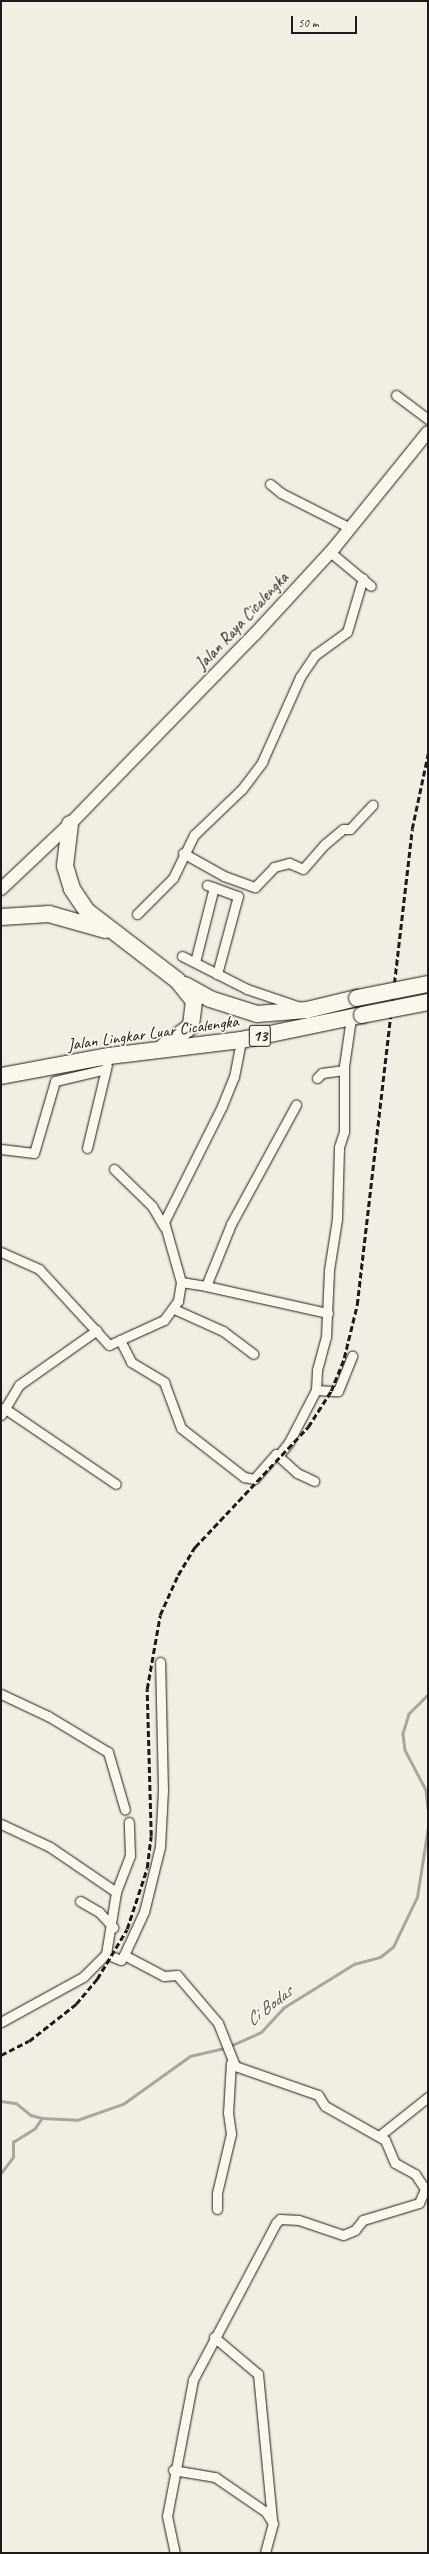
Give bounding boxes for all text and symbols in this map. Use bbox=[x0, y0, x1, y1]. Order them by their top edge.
scale bar bbox=[293, 8, 359, 34]
text: 50 m bbox=[298, 15, 318, 31]
street label: Jalan Raya Cicalengka bbox=[191, 568, 293, 674]
street label: Jalan Lingkar Luar Cicalengka bbox=[67, 1011, 239, 1055]
road number: 13 bbox=[248, 1022, 272, 1050]
water label: Ci Bodas bbox=[242, 1981, 296, 2031]

